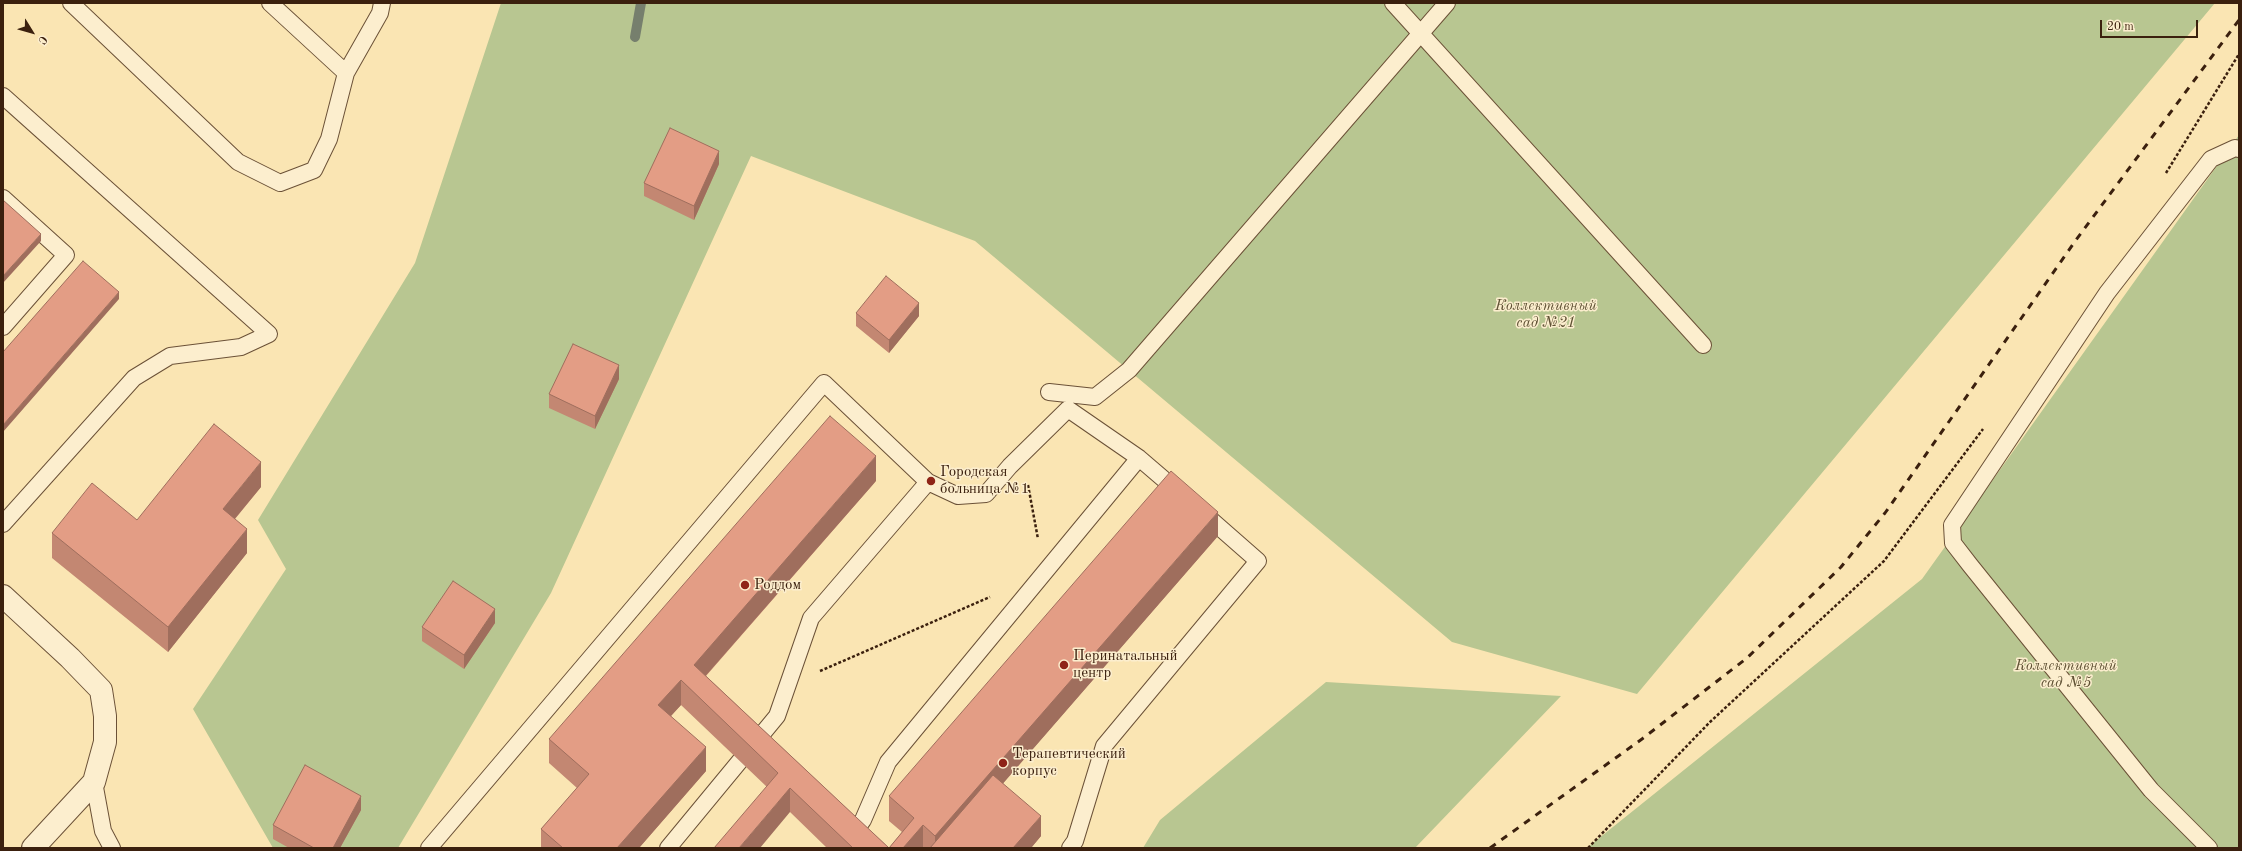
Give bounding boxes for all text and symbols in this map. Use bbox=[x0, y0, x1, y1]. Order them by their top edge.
north arrow bbox=[12, 12, 52, 52]
scale bar bbox=[2102, 12, 2200, 38]
text: 20 m bbox=[2107, 21, 2134, 33]
text: С bbox=[35, 33, 49, 46]
park label: Коллективный сад №21 bbox=[1495, 297, 1597, 332]
place label: Городская больница №1 bbox=[940, 463, 1029, 498]
marker: Городская больница №1 bbox=[925, 475, 937, 487]
place label: Роддом bbox=[754, 576, 801, 594]
marker: Роддом bbox=[739, 579, 751, 591]
place label: Перинатальный центр bbox=[1073, 647, 1178, 682]
park label: Коллективный сад №5 bbox=[2015, 657, 2117, 692]
marker: Перинатальный центр bbox=[1058, 659, 1070, 671]
place label: Терапевтический корпус bbox=[1012, 745, 1126, 780]
marker: Терапевтический корпус bbox=[997, 757, 1009, 769]

